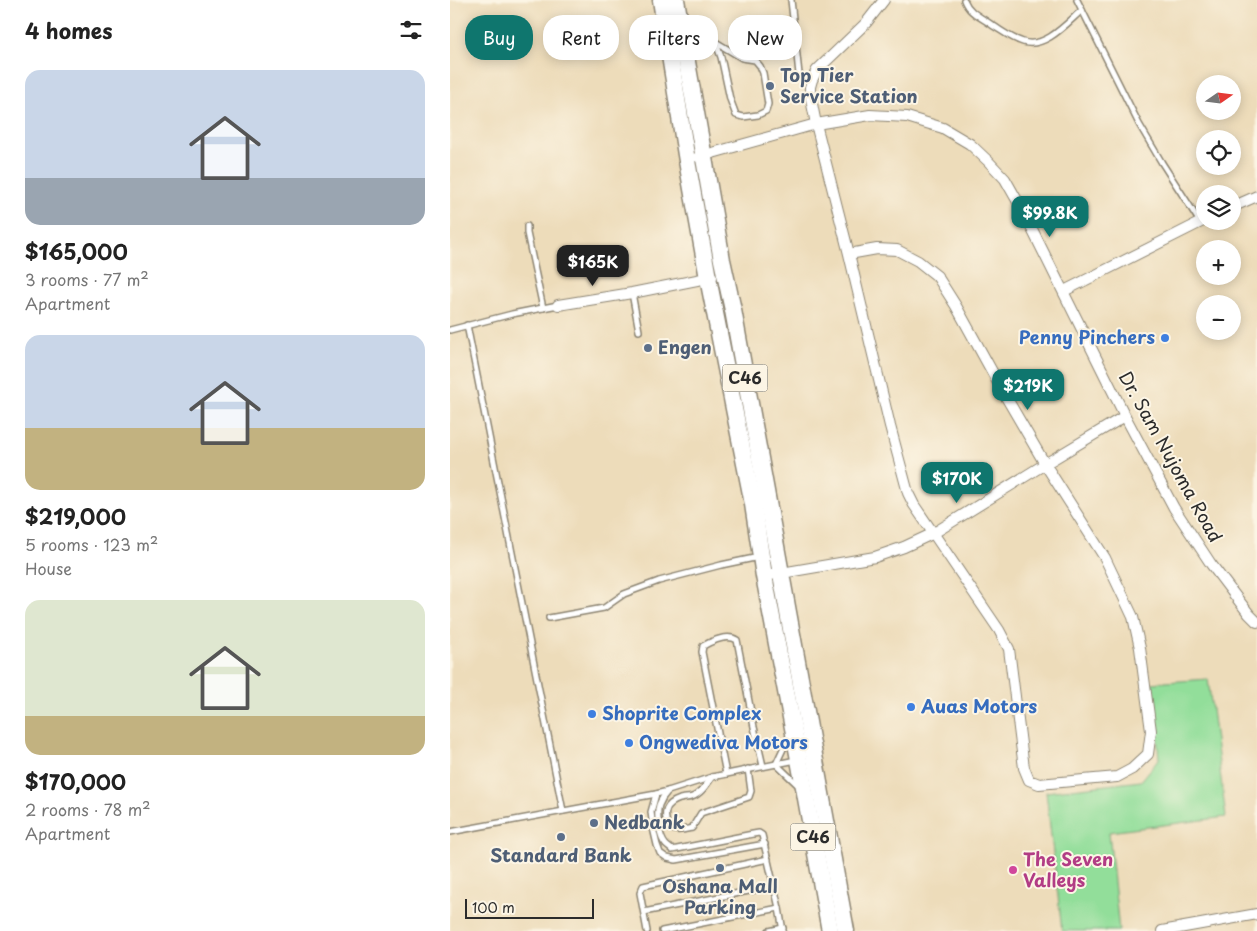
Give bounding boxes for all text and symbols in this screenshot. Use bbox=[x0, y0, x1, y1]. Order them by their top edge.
text: 4 homes bbox=[25, 14, 112, 46]
chip: Buy bbox=[465, 15, 533, 60]
chip: Rent bbox=[543, 15, 619, 60]
chip: Filters bbox=[629, 15, 718, 60]
chip: New bbox=[728, 15, 802, 60]
icon: filters bbox=[397, 16, 425, 44]
place label: Top Tier Service Station bbox=[780, 61, 918, 109]
north arrow bbox=[1196, 75, 1241, 120]
map controls bbox=[1196, 75, 1241, 340]
marker: Top Tier Service Station bbox=[764, 80, 776, 92]
icon: home bbox=[180, 103, 270, 193]
button: locate bbox=[1196, 130, 1241, 175]
button: layers bbox=[1196, 185, 1241, 230]
pin: $99.8K bbox=[1009, 196, 1091, 238]
text: $99.8K bbox=[1022, 200, 1078, 224]
text: $165,000 bbox=[25, 235, 128, 267]
button: + bbox=[1196, 240, 1241, 285]
pin: $165K bbox=[558, 244, 628, 287]
text: $165K bbox=[568, 249, 618, 273]
text: 3 rooms · 77 m² bbox=[25, 267, 149, 291]
text: Apartment bbox=[25, 291, 110, 315]
button: − bbox=[1196, 295, 1241, 340]
place label: Penny Pinchers bbox=[1019, 323, 1155, 350]
marker: Penny Pinchers bbox=[1159, 332, 1171, 344]
place label: Engen bbox=[658, 333, 712, 360]
marker: Engen bbox=[642, 342, 654, 354]
road number: C46 bbox=[722, 364, 768, 392]
street label: Dr. Sam Nujoma Road bbox=[1113, 366, 1230, 547]
icon: home bbox=[180, 368, 270, 458]
pin: $219K bbox=[993, 368, 1063, 411]
text: $219K bbox=[1003, 373, 1053, 397]
pin: $170K bbox=[922, 462, 992, 504]
text: $170K bbox=[932, 466, 982, 490]
text: $219,000 bbox=[25, 500, 126, 532]
text: 5 rooms · 123 m² bbox=[25, 532, 158, 556]
text: House bbox=[25, 556, 72, 580]
icon: home bbox=[180, 633, 270, 723]
place label: Auas Motors bbox=[920, 692, 1038, 719]
place label: Shoprite Complex bbox=[602, 699, 761, 726]
marker: Auas Motors bbox=[905, 701, 917, 713]
marker: Shoprite Complex bbox=[586, 708, 598, 720]
place label: Ongwediva Motors bbox=[639, 728, 808, 755]
marker: Ongwediva Motors bbox=[623, 737, 635, 749]
text: $170,000 bbox=[25, 765, 126, 797]
text: 2 rooms · 78 m² bbox=[25, 797, 151, 821]
place label: Nedbank bbox=[604, 808, 685, 835]
marker: Nedbank bbox=[588, 817, 600, 829]
text: Apartment bbox=[25, 821, 110, 845]
road number: C46 bbox=[790, 824, 836, 850]
marker: Standard Bank bbox=[555, 831, 567, 843]
place label: Standard Bank bbox=[490, 841, 632, 868]
place label: The Seven Valleys bbox=[1023, 845, 1113, 893]
marker: Oshana Mall Parking bbox=[714, 862, 726, 874]
marker: The Seven Valleys bbox=[1007, 864, 1019, 876]
place label: Oshana Mall Parking bbox=[662, 872, 778, 920]
scale bar bbox=[465, 896, 594, 919]
text: 100 m bbox=[472, 897, 515, 918]

